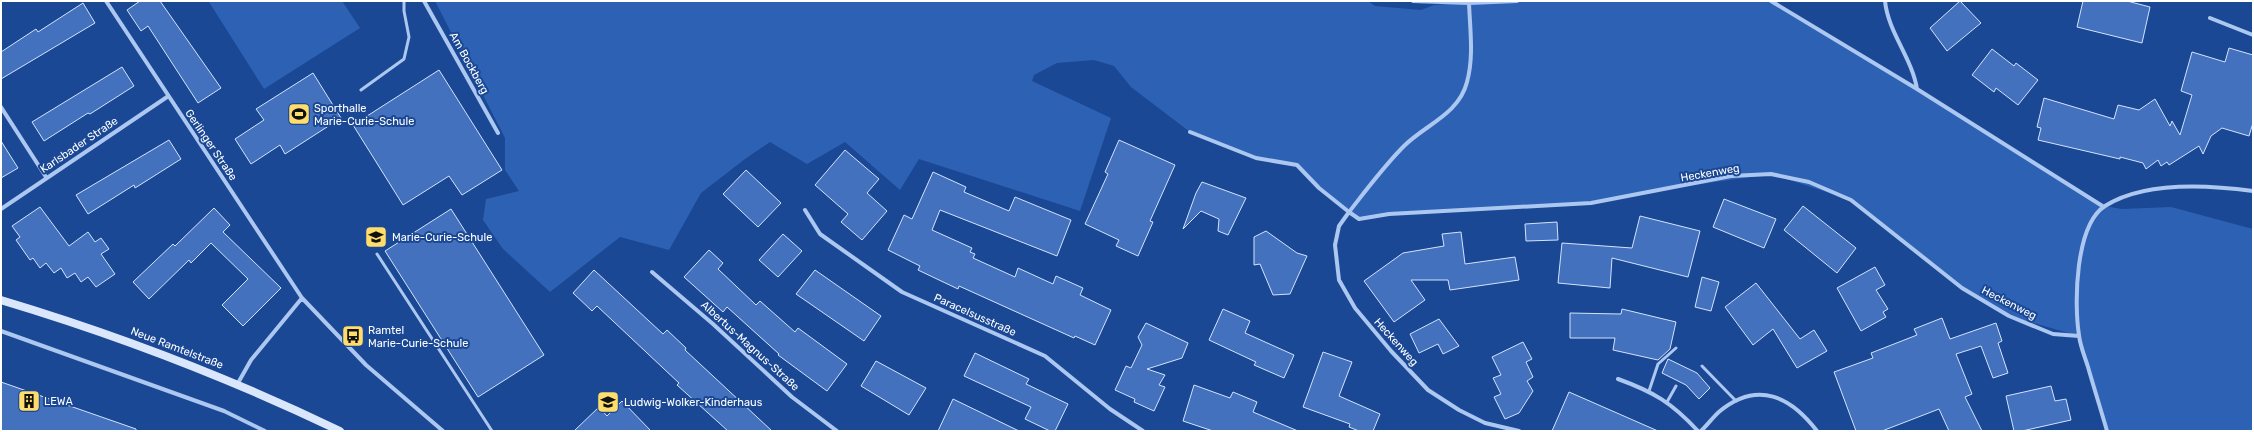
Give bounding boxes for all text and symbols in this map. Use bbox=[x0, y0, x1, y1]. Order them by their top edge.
street label: Am Bockberg bbox=[447, 30, 491, 96]
sports icon: Sporthalle Marie-Curie-Schule bbox=[286, 101, 312, 127]
place label: Sporthalle Marie-Curie-Schule bbox=[314, 102, 414, 128]
street label: Gerlinger Straße bbox=[182, 107, 240, 183]
street label: Karlsbader Straße bbox=[38, 114, 120, 176]
street label: Heckenweg bbox=[1680, 161, 1740, 185]
school or university icon: Marie-Curie-Schule bbox=[363, 224, 389, 250]
place label: Marie-Curie-Schule bbox=[392, 231, 492, 244]
street label: Heckenweg bbox=[1979, 284, 2039, 322]
street label: Paracelsusstraße bbox=[932, 291, 1018, 339]
street label: Albertus-Magnus-Straße bbox=[698, 298, 802, 394]
street label: Heckenweg bbox=[1371, 315, 1421, 369]
bus stop icon: Ramtel Marie-Curie-Schule bbox=[340, 323, 366, 349]
street label: Neue Ramtelstraße bbox=[129, 324, 225, 372]
place label: Ramtel Marie-Curie-Schule bbox=[368, 324, 468, 350]
building icon: LEWA bbox=[16, 388, 42, 414]
school or university icon: Ludwig-Wolker-Kinderhaus bbox=[595, 389, 621, 415]
place label: LEWA bbox=[44, 395, 73, 408]
place label: Ludwig-Wolker-Kinderhaus bbox=[624, 396, 763, 409]

